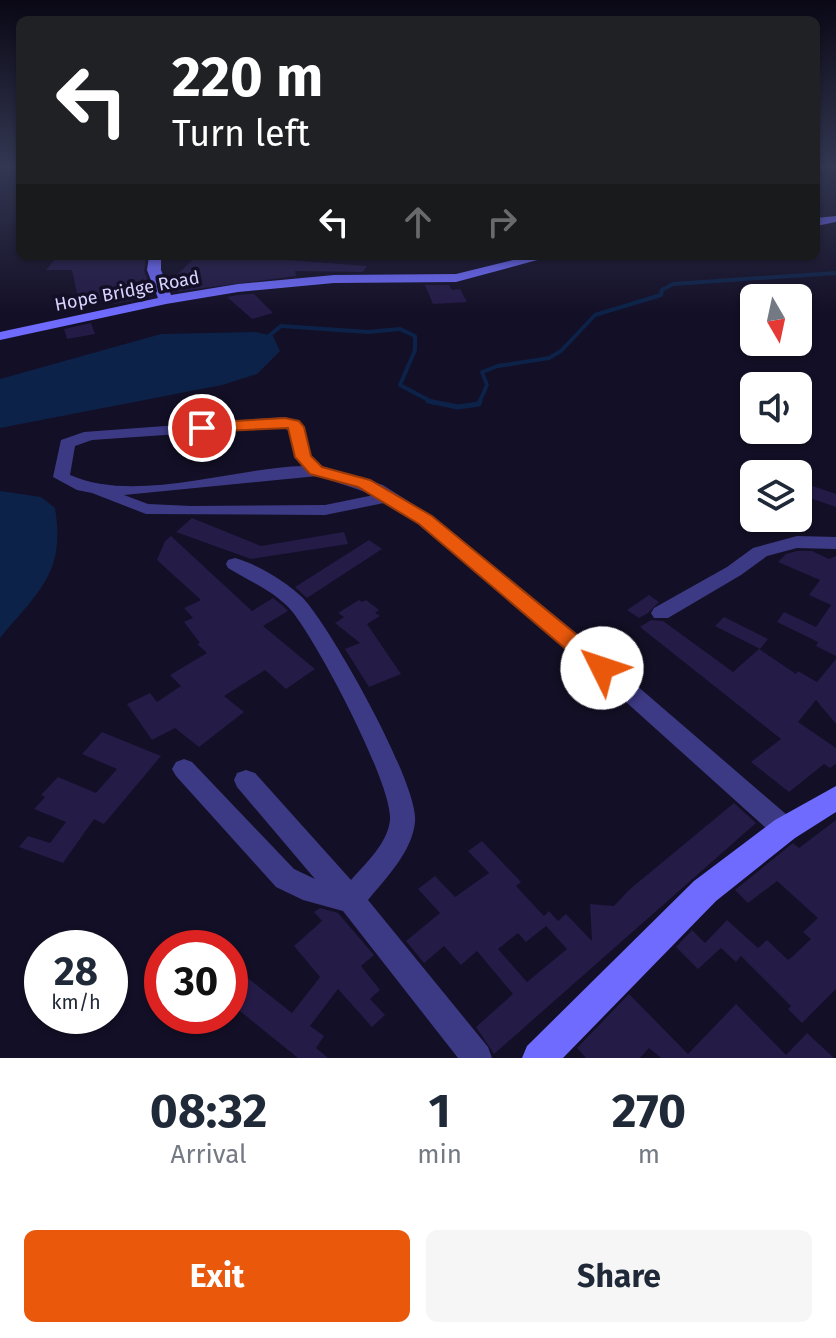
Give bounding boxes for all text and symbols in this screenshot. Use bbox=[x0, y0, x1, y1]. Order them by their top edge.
text: 220 m bbox=[172, 44, 323, 111]
icon: left bbox=[40, 48, 144, 152]
text: Turn left bbox=[172, 112, 310, 156]
icon: left bbox=[312, 200, 356, 244]
icon: ahead bbox=[396, 200, 440, 244]
icon: right bbox=[480, 200, 524, 244]
street label: Hope Bridge Road bbox=[53, 266, 201, 316]
north arrow bbox=[740, 284, 812, 356]
map controls bbox=[740, 284, 812, 532]
button: sound bbox=[740, 372, 812, 444]
pin bbox=[168, 394, 236, 462]
icon: arrive bbox=[180, 406, 224, 450]
button: layers bbox=[740, 460, 812, 532]
position arrow bbox=[560, 626, 644, 710]
speed limit sign: 30 bbox=[144, 930, 248, 1034]
text: 28 bbox=[54, 948, 98, 996]
text: km/h bbox=[51, 990, 101, 1014]
text: 08:32 bbox=[150, 1082, 267, 1140]
text: 1 bbox=[428, 1082, 451, 1140]
text: 270 bbox=[612, 1082, 686, 1140]
text: Arrival bbox=[170, 1139, 247, 1170]
text: min bbox=[417, 1139, 462, 1170]
text: m bbox=[638, 1139, 660, 1170]
button: Exit bbox=[24, 1230, 410, 1322]
button: Share bbox=[426, 1230, 812, 1322]

